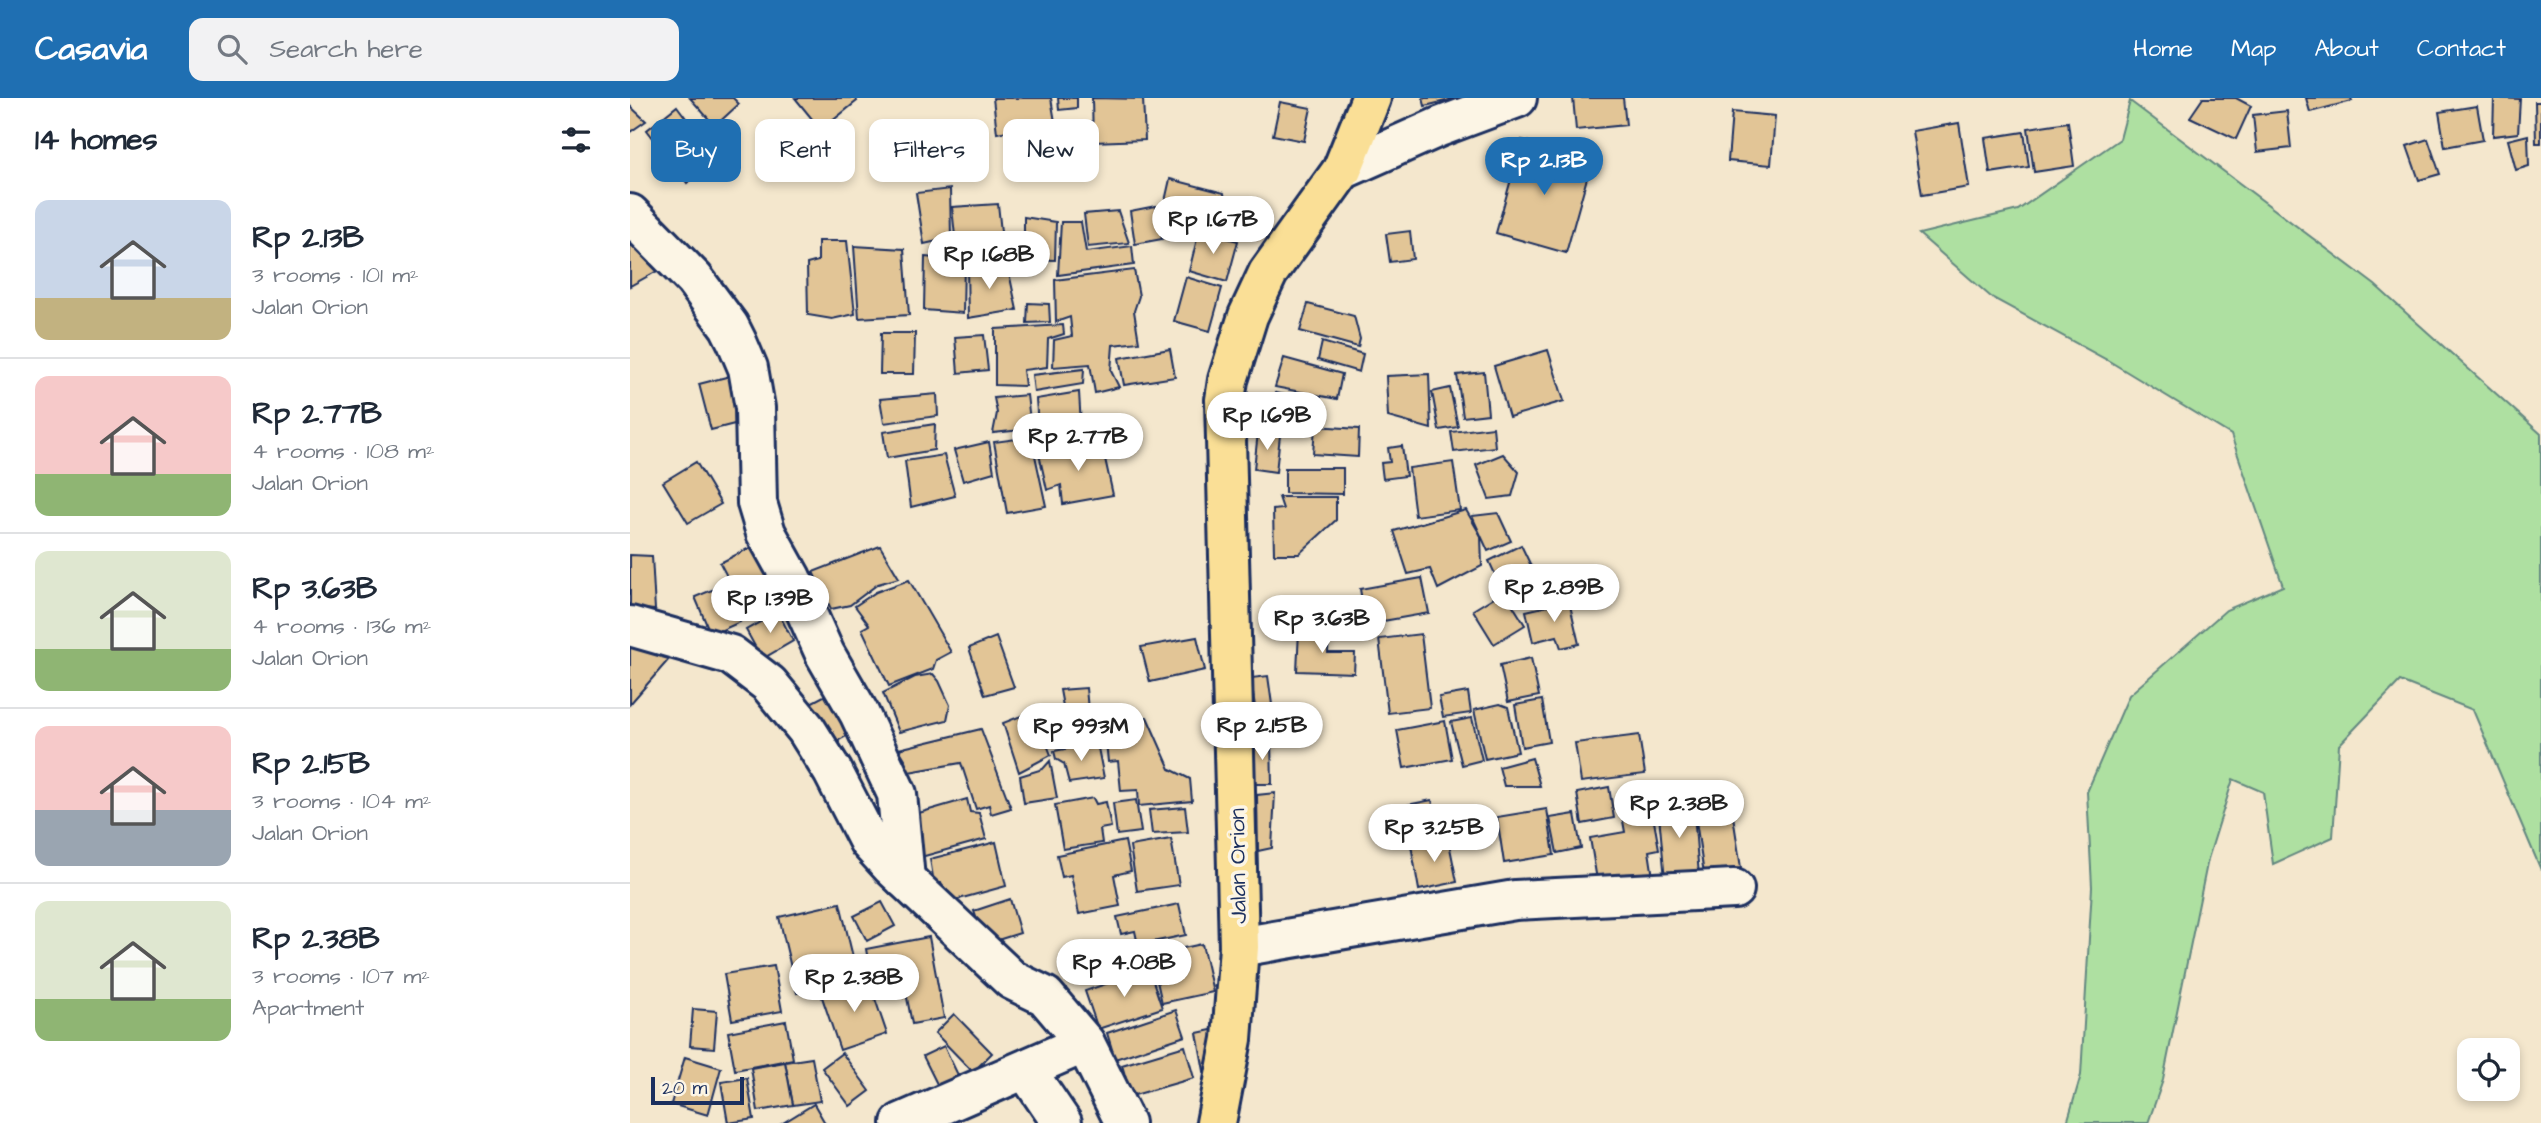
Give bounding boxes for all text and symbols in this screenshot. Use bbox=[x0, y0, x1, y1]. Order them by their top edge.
search box bbox=[189, 18, 679, 81]
text: Casavia bbox=[35, 26, 147, 72]
icon: search bbox=[213, 30, 251, 68]
text: Search here bbox=[269, 31, 423, 67]
text: Home bbox=[2133, 32, 2193, 66]
text: Map bbox=[2231, 32, 2276, 66]
text: About bbox=[2314, 32, 2379, 66]
text: Contact bbox=[2417, 32, 2506, 66]
text: 14 homes bbox=[35, 119, 158, 161]
chip: Buy bbox=[651, 119, 741, 182]
chip: Rent bbox=[755, 119, 855, 182]
chip: Filters bbox=[869, 119, 989, 182]
chip: New bbox=[1003, 119, 1099, 182]
icon: filters bbox=[557, 121, 595, 159]
pin: Rp 2.13B bbox=[1472, 138, 1616, 197]
text: Rp 2.13B bbox=[1501, 144, 1587, 176]
pin: Rp 1.67B bbox=[1141, 197, 1285, 256]
text: Rp 1.67B bbox=[1168, 203, 1258, 235]
text: Rp 2.13B bbox=[252, 217, 364, 259]
icon: home bbox=[91, 228, 175, 312]
pin: Rp 1.68B bbox=[917, 232, 1061, 291]
text: Rp 1.68B bbox=[944, 238, 1034, 270]
text: 3 rooms · 101 m² bbox=[252, 259, 419, 291]
text: Jalan Orion bbox=[252, 291, 368, 323]
pin: Rp 1.69B bbox=[1195, 392, 1339, 452]
text: Rp 2.77B bbox=[252, 393, 382, 435]
text: Rp 1.69B bbox=[1223, 399, 1311, 431]
icon: home bbox=[91, 404, 175, 488]
pin: Rp 2.77B bbox=[1006, 414, 1150, 473]
text: Rp 2.77B bbox=[1028, 420, 1128, 452]
text: 4 rooms · 108 m² bbox=[252, 435, 435, 467]
text: Jalan Orion bbox=[252, 467, 368, 499]
pin: Rp 2.89B bbox=[1482, 564, 1626, 624]
text: Rp 3.63B bbox=[252, 568, 377, 610]
text: Rp 2.89B bbox=[1504, 571, 1604, 603]
pin: Rp 1.39B bbox=[698, 575, 842, 635]
icon: home bbox=[91, 579, 175, 663]
text: Rp 1.39B bbox=[727, 582, 813, 614]
pin: Rp 3.63B bbox=[1250, 596, 1394, 655]
text: Rp 3.63B bbox=[1274, 602, 1370, 634]
text: 4 rooms · 136 m² bbox=[252, 610, 431, 642]
text: Jalan Orion bbox=[252, 642, 368, 674]
pin: Rp 2.15B bbox=[1190, 702, 1334, 762]
pin: Rp 993M bbox=[1016, 704, 1146, 763]
text: Rp 2.15B bbox=[1217, 709, 1307, 741]
text: Rp 993M bbox=[1033, 710, 1129, 742]
text: Rp 2.15B bbox=[252, 743, 370, 785]
icon: home bbox=[91, 754, 175, 838]
pin: Rp 2.38B bbox=[1607, 780, 1751, 840]
text: 3 rooms · 104 m² bbox=[252, 785, 431, 817]
text: Rp 2.38B bbox=[1630, 787, 1728, 819]
pin: Rp 3.25B bbox=[1362, 804, 1506, 864]
street label: Jalan Orion bbox=[1221, 808, 1255, 924]
text: Rp 3.25B bbox=[1384, 811, 1484, 843]
text: Jalan Orion bbox=[252, 817, 368, 849]
text: Rp 2.38B bbox=[252, 918, 380, 960]
icon: home bbox=[91, 929, 175, 1013]
pin: Rp 4.08B bbox=[1052, 940, 1196, 999]
text: Rp 4.08B bbox=[1072, 946, 1176, 978]
pin: Rp 2.38B bbox=[782, 954, 926, 1014]
text: 3 rooms · 107 m² bbox=[252, 960, 430, 992]
text: Rp 2.38B bbox=[805, 961, 903, 993]
text: Apartment bbox=[252, 992, 364, 1024]
map controls bbox=[2457, 1038, 2520, 1101]
button: locate bbox=[2457, 1038, 2520, 1101]
scale bar bbox=[651, 1074, 744, 1106]
text: 20 m bbox=[662, 1075, 707, 1102]

